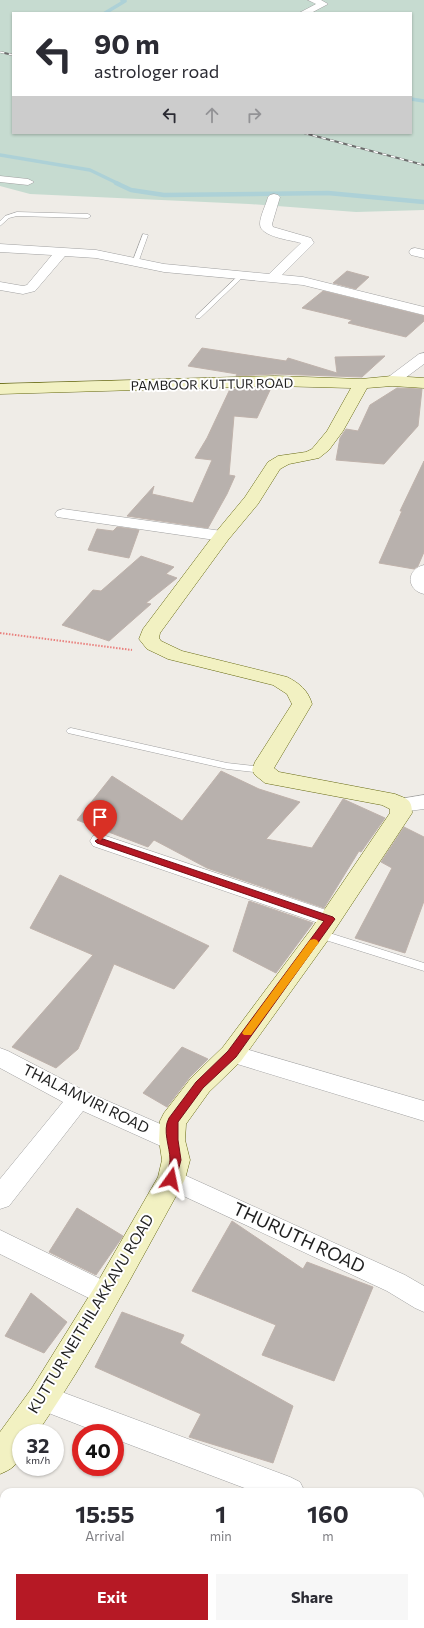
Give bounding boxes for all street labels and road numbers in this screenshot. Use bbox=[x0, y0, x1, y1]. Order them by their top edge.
street label: PAMBOOR KUTTUR ROAD bbox=[131, 375, 293, 393]
street label: THALAMVIRI ROAD bbox=[20, 1060, 153, 1137]
street label: THURUTH ROAD bbox=[230, 1197, 369, 1277]
street label: KUTTUR NEITHILAKKAVU ROAD bbox=[23, 1211, 157, 1416]

